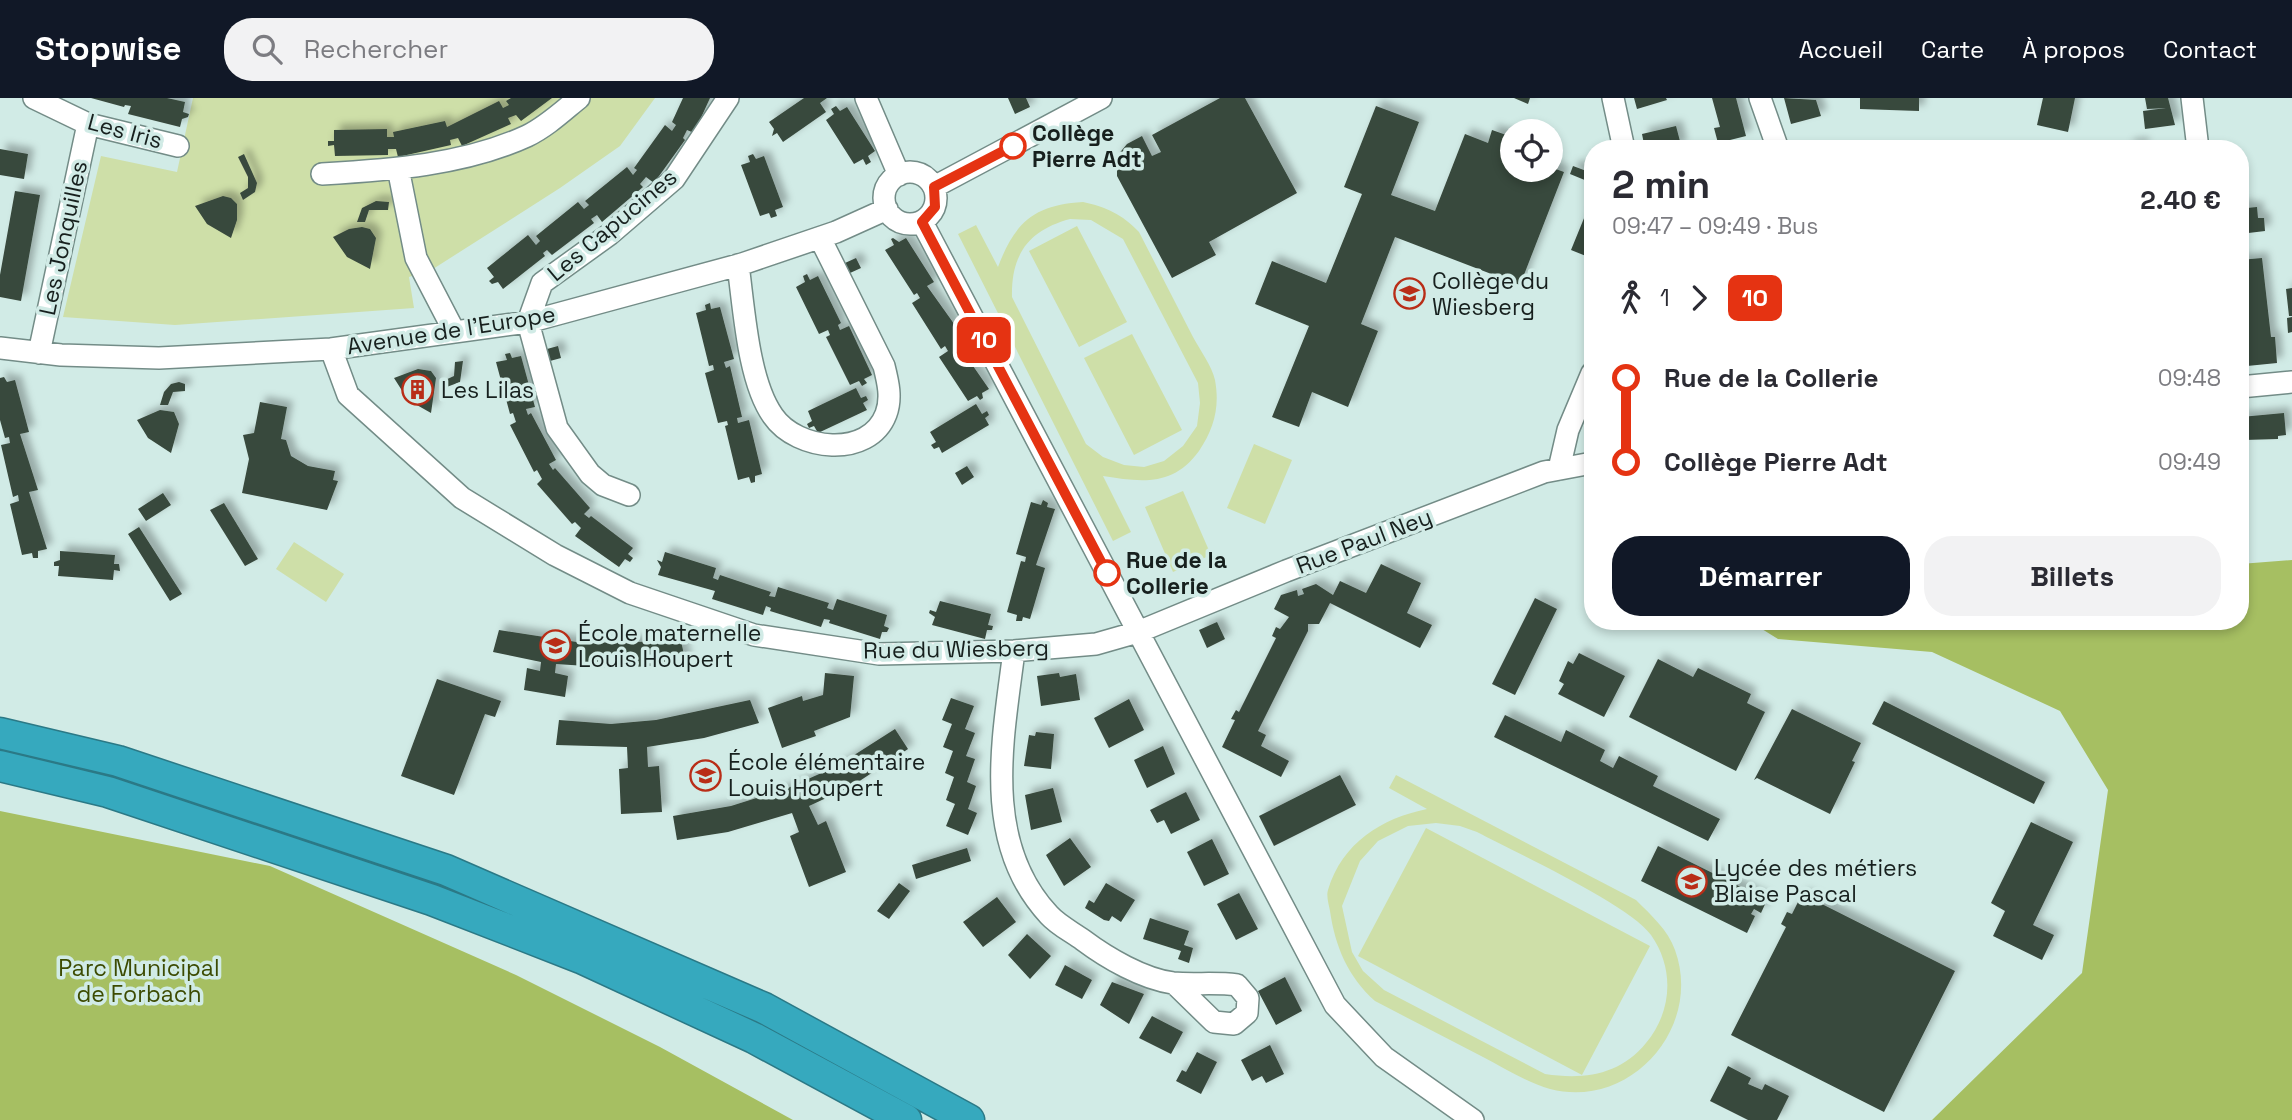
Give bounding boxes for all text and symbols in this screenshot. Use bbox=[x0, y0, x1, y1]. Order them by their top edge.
search box bbox=[224, 18, 714, 81]
text: Stopwise bbox=[35, 28, 182, 70]
icon: search bbox=[248, 30, 286, 68]
text: Rechercher bbox=[304, 32, 448, 66]
text: Accueil bbox=[1799, 34, 1883, 65]
text: Carte bbox=[1921, 34, 1984, 65]
text: À propos bbox=[2022, 34, 2125, 65]
text: Contact bbox=[2163, 34, 2257, 65]
street label: Les Iris bbox=[84, 107, 166, 155]
place label: Collège Pierre Adt bbox=[1032, 118, 1142, 174]
map controls bbox=[1500, 119, 1563, 182]
button: locate bbox=[1500, 119, 1563, 182]
marker: Collège Pierre Adt bbox=[1000, 133, 1026, 159]
street label: Les Jonquilles bbox=[32, 158, 94, 318]
text: 2 min bbox=[1612, 161, 1710, 209]
street label: Les Capucines bbox=[541, 162, 683, 288]
text: 2.40 € bbox=[2140, 183, 2221, 217]
text: 09:47 – 09:49 · Bus bbox=[1612, 211, 1818, 241]
place label: Collège du Wiesberg bbox=[1432, 266, 1549, 322]
school or university icon: Collège du Wiesberg bbox=[1392, 277, 1426, 311]
icon: walk bbox=[1612, 279, 1650, 317]
icon: forward bbox=[1680, 279, 1718, 317]
text: 10 bbox=[1742, 282, 1768, 313]
text: 1 bbox=[1660, 283, 1670, 313]
street label: Avenue de l'Europe bbox=[345, 299, 557, 361]
line badge: 10 bbox=[953, 317, 1016, 363]
text: 10 bbox=[971, 324, 997, 355]
text: Rue de la Collerie bbox=[1664, 361, 1879, 395]
text: 09:48 bbox=[2158, 363, 2221, 393]
building icon: Les Lilas bbox=[401, 373, 435, 407]
place label: Les Lilas bbox=[441, 375, 534, 405]
text: Collège Pierre Adt bbox=[1664, 445, 1888, 479]
text: 09:49 bbox=[2158, 447, 2221, 477]
street label: Rue Paul Ney bbox=[1292, 501, 1436, 581]
button: Démarrer bbox=[1612, 536, 1910, 616]
button: Billets bbox=[1924, 536, 2221, 616]
place label: Rue de la Collerie bbox=[1126, 545, 1227, 601]
marker: Rue de la Collerie bbox=[1094, 560, 1120, 586]
place label: École maternelle Louis Houpert bbox=[578, 618, 761, 674]
school or university icon: École maternelle Louis Houpert bbox=[538, 629, 572, 663]
street label: Rue du Wiesberg bbox=[863, 632, 1049, 666]
place label: École élémentaire Louis Houpert bbox=[728, 747, 925, 803]
school or university icon: École élémentaire Louis Houpert bbox=[688, 758, 722, 792]
place label: Lycée des métiers Blaise Pascal bbox=[1714, 853, 1917, 909]
school or university icon: Lycée des métiers Blaise Pascal bbox=[1674, 864, 1708, 898]
park label: Parc Municipal de Forbach bbox=[58, 953, 220, 1009]

